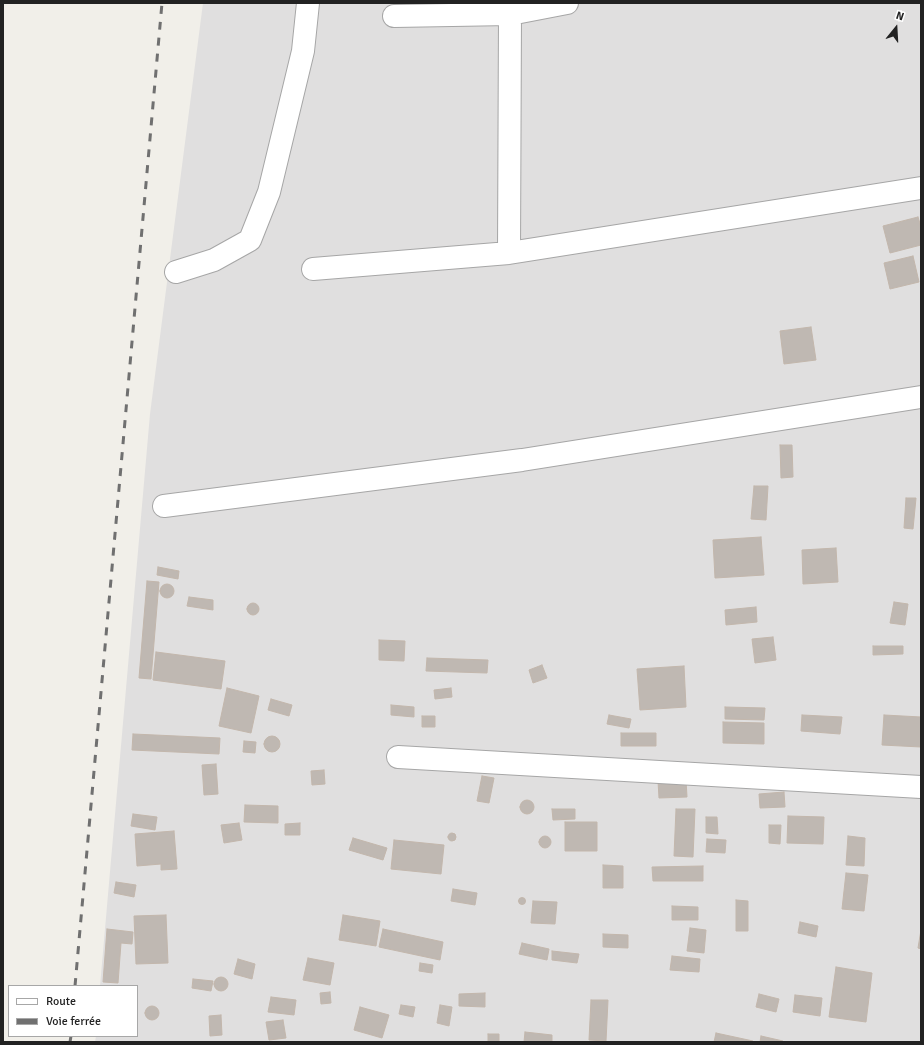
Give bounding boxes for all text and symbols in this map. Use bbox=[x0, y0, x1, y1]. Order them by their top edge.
north arrow bbox=[876, 8, 916, 48]
text: N bbox=[894, 9, 906, 23]
legend bbox=[8, 985, 138, 1037]
text: Route bbox=[46, 994, 76, 1009]
text: Voie ferrée bbox=[46, 1014, 101, 1029]

